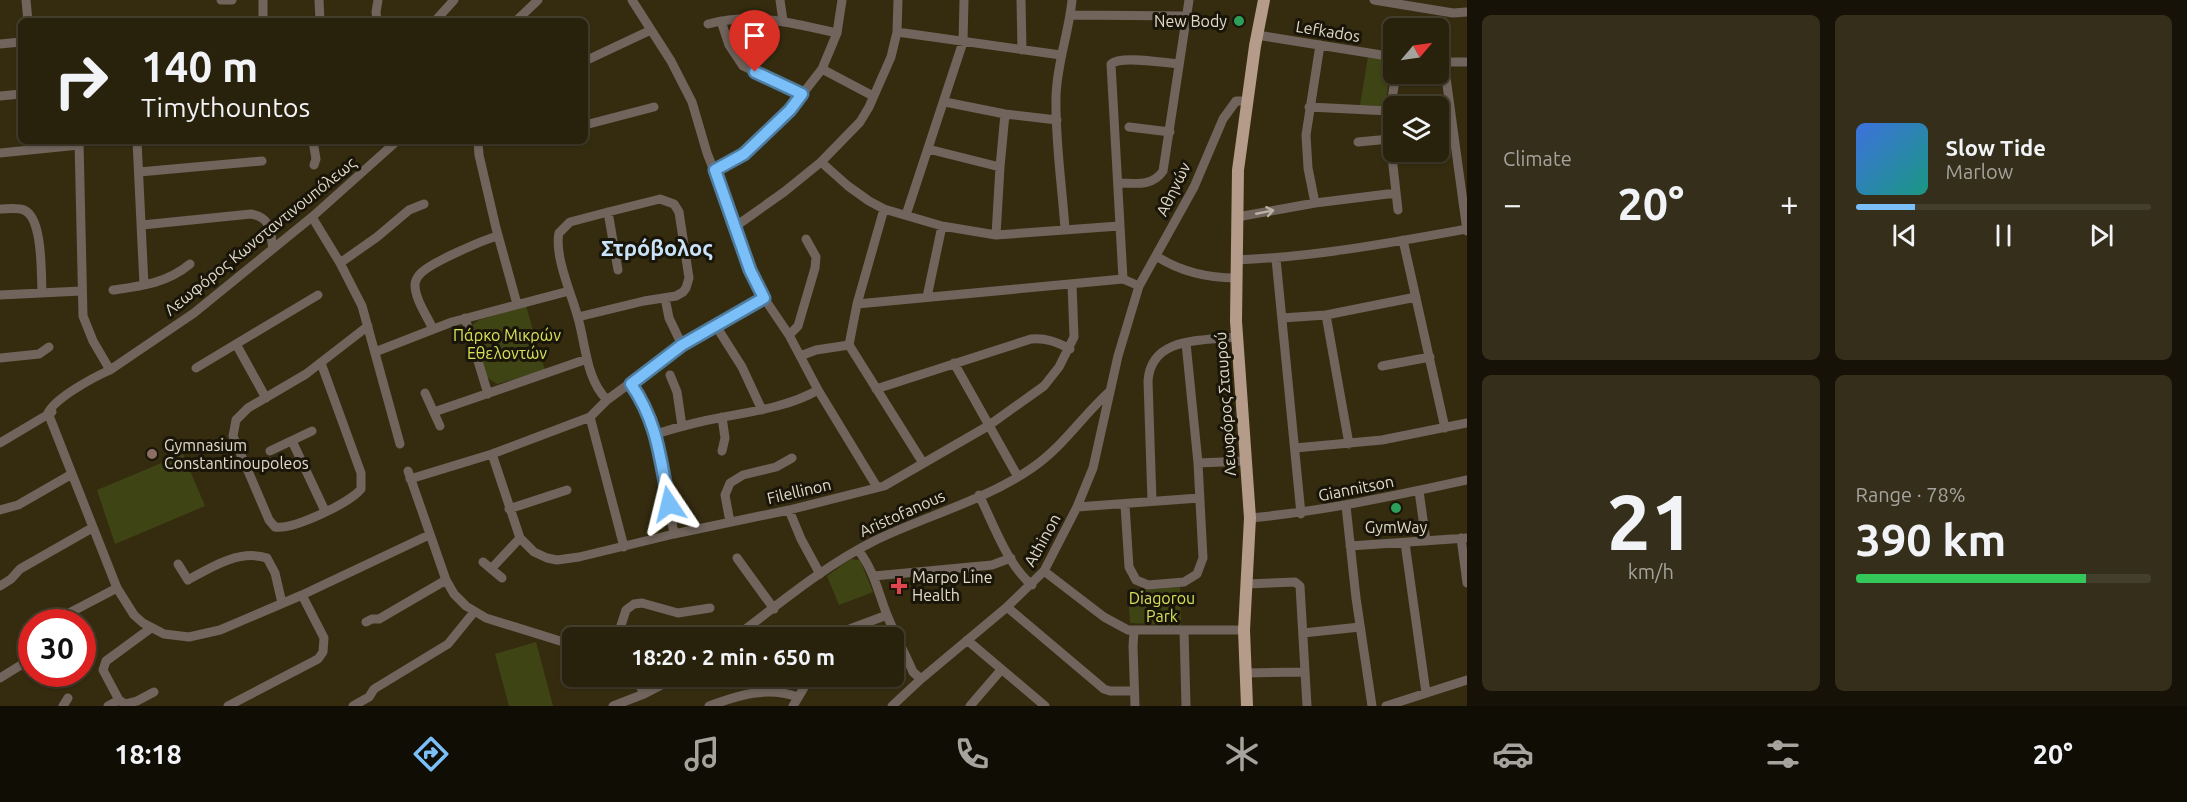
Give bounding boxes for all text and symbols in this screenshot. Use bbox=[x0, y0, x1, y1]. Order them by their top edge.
pin bbox=[729, 10, 780, 72]
place label: New Body bbox=[1154, 12, 1227, 30]
marker: New Body bbox=[1232, 14, 1246, 28]
street label: Lefkados bbox=[1294, 17, 1362, 45]
north arrow bbox=[1383, 18, 1449, 84]
map controls bbox=[1383, 18, 1449, 162]
icon: arrive bbox=[738, 19, 771, 52]
icon: right bbox=[42, 42, 120, 120]
text: 140 m bbox=[141, 43, 258, 90]
text: Timythountos bbox=[141, 92, 310, 122]
button: layers bbox=[1383, 96, 1449, 162]
text: Slow Tide bbox=[1946, 135, 2046, 160]
text: Climate bbox=[1503, 147, 1572, 170]
street label: Λεωφόρος Κωνσταντινουπόλεως bbox=[161, 153, 360, 319]
street label: Αθηνών bbox=[1152, 159, 1194, 219]
text: Marlow bbox=[1946, 160, 2013, 183]
text: 20° bbox=[1617, 178, 1684, 229]
text: − bbox=[1503, 185, 1522, 222]
text: + bbox=[1780, 185, 1799, 222]
one-way arrow bbox=[1254, 206, 1274, 217]
icon: previous bbox=[1888, 219, 1921, 252]
icon: pause bbox=[1987, 219, 2020, 252]
icon: next bbox=[2085, 219, 2118, 252]
district label: Στρόβολος bbox=[601, 235, 713, 261]
park label: Πάρκο Μικρών Εθελοντών bbox=[453, 326, 561, 362]
street label: Λεωφόρος Σταυρού bbox=[1211, 331, 1240, 477]
place label: Gymnasium Constantinoupoleos bbox=[164, 436, 309, 472]
marker: Gymnasium Constantinoupoleos bbox=[145, 447, 159, 461]
position arrow bbox=[637, 472, 701, 536]
street label: Giannitson bbox=[1317, 472, 1395, 504]
street label: Filellinon bbox=[765, 475, 833, 507]
text: 21 bbox=[1607, 477, 1695, 565]
text: Range · 78% bbox=[1856, 483, 1966, 506]
street label: Aristofanous bbox=[856, 486, 948, 540]
marker: GymWay bbox=[1389, 501, 1403, 515]
street label: Athinon bbox=[1020, 511, 1064, 569]
text: 390 km bbox=[1856, 514, 2006, 565]
place label: GymWay bbox=[1365, 518, 1427, 536]
text: km/h bbox=[1628, 560, 1674, 583]
place label: Marpo Line Health bbox=[912, 568, 993, 604]
marker: Marpo Line Health bbox=[890, 577, 908, 595]
park label: Diagorou Park bbox=[1129, 589, 1195, 625]
speed limit sign: 30 bbox=[18, 609, 96, 687]
text: 18:20 · 2 min · 650 m bbox=[631, 644, 835, 669]
icon: directions bbox=[410, 733, 452, 775]
icon: music bbox=[681, 733, 723, 775]
icon: phone bbox=[951, 733, 993, 775]
icon: climate bbox=[1221, 733, 1263, 775]
icon: car bbox=[1492, 733, 1534, 775]
icon: filters bbox=[1762, 733, 1804, 775]
text: 18:18 bbox=[114, 739, 182, 769]
text: 20° bbox=[2033, 739, 2073, 769]

